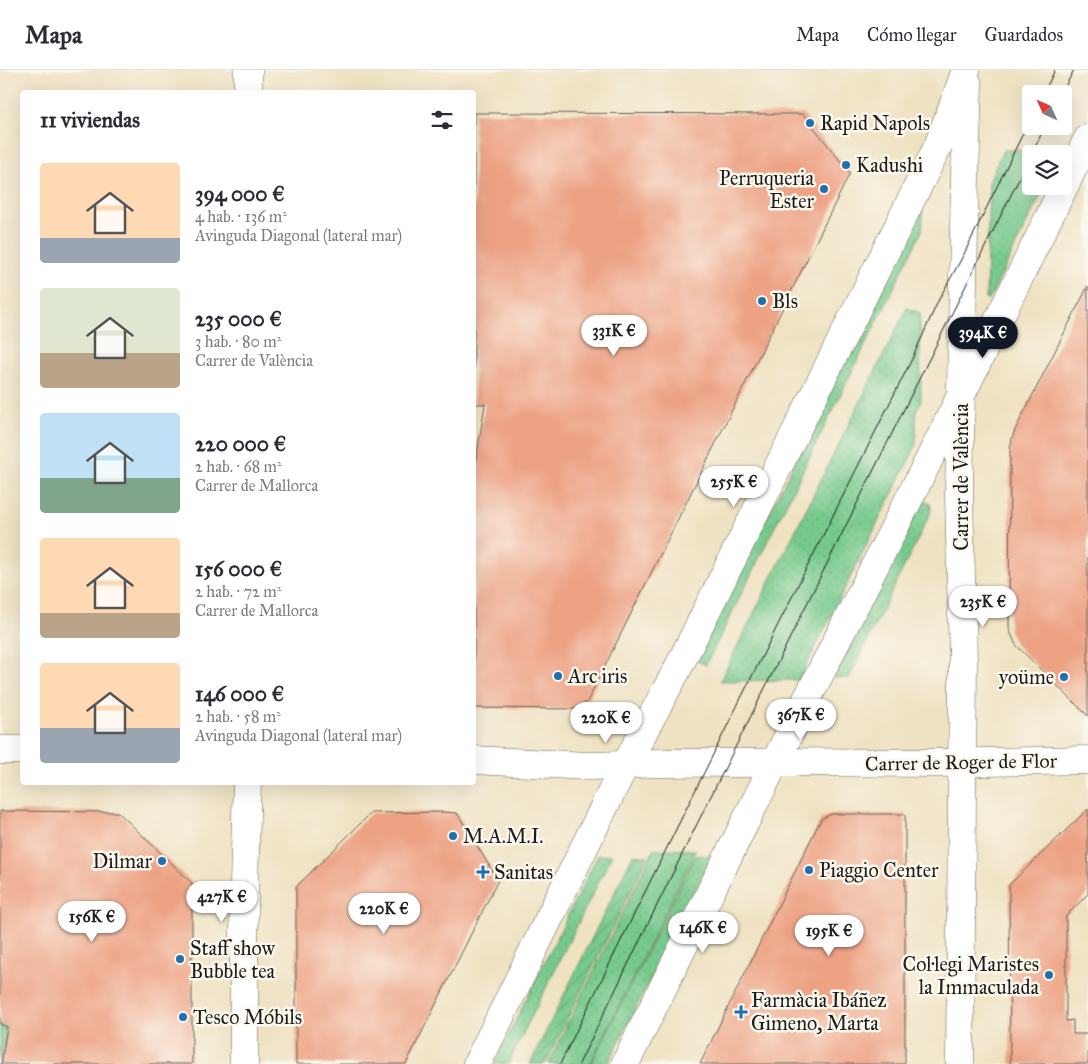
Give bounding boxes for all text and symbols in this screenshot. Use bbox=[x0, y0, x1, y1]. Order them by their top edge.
text: Mapa bbox=[25, 20, 82, 50]
text: Mapa bbox=[796, 24, 839, 46]
text: Cómo llegar bbox=[867, 24, 957, 46]
text: Guardados bbox=[985, 24, 1063, 46]
north arrow bbox=[1022, 85, 1072, 135]
map controls bbox=[1022, 85, 1072, 195]
icon: filters bbox=[428, 106, 456, 134]
text: 11 viviendas bbox=[40, 107, 140, 133]
place label: Rapid Napols bbox=[820, 111, 930, 135]
marker: Rapid Napols bbox=[804, 117, 816, 129]
button: layers bbox=[1022, 145, 1072, 195]
place label: Kadushi bbox=[856, 153, 924, 177]
marker: Kadushi bbox=[840, 159, 852, 171]
place label: Perruqueria Ester bbox=[719, 166, 815, 213]
text: 394 000 € bbox=[195, 181, 285, 207]
icon: home bbox=[80, 183, 140, 243]
marker: Perruqueria Ester bbox=[818, 183, 830, 195]
text: 4 hab. · 136 m² bbox=[195, 207, 287, 226]
text: Avinguda Diagonal (lateral mar) bbox=[195, 226, 402, 245]
place label: Bls bbox=[772, 289, 798, 313]
marker: Bls bbox=[756, 295, 768, 307]
text: 235 000 € bbox=[195, 306, 282, 332]
icon: home bbox=[80, 308, 140, 368]
pin: 331K € bbox=[573, 314, 655, 357]
pin: 394K € bbox=[942, 316, 1024, 359]
text: 331K € bbox=[592, 321, 636, 340]
text: 394K € bbox=[959, 323, 1007, 342]
text: 3 hab. · 80 m² bbox=[195, 332, 281, 351]
text: Carrer de València bbox=[195, 351, 313, 370]
street label: Carrer de València bbox=[949, 403, 973, 551]
text: 220 000 € bbox=[195, 431, 286, 457]
icon: home bbox=[80, 433, 140, 493]
text: 2 hab. · 68 m² bbox=[195, 457, 282, 476]
pin: 255K € bbox=[693, 466, 775, 508]
text: 255K € bbox=[710, 472, 758, 491]
text: Carrer de Mallorca bbox=[195, 476, 318, 495]
text: 156 000 € bbox=[195, 556, 282, 582]
icon: home bbox=[80, 558, 140, 618]
text: 2 hab. · 72 m² bbox=[195, 582, 281, 601]
pin: 235K € bbox=[942, 586, 1024, 628]
text: 235K € bbox=[960, 592, 1006, 611]
text: Carrer de Mallorca bbox=[195, 601, 318, 620]
place label: Arc iris bbox=[567, 664, 627, 688]
place label: yoüme bbox=[999, 665, 1054, 689]
marker: Arc iris bbox=[552, 670, 564, 682]
marker: yoüme bbox=[1058, 671, 1070, 683]
text: 146 000 € bbox=[195, 681, 284, 707]
icon: home bbox=[80, 683, 140, 743]
pin: 367K € bbox=[760, 698, 842, 741]
pin: 220K € bbox=[565, 702, 647, 744]
text: 367K € bbox=[777, 705, 825, 724]
text: 2 hab. · 58 m² bbox=[195, 707, 281, 726]
text: 220K € bbox=[581, 708, 631, 727]
text: Avinguda Diagonal (lateral mar) bbox=[195, 726, 402, 745]
street label: Carrer de Roger de Flor bbox=[865, 748, 1058, 777]
place label: M.A.M.I. bbox=[463, 824, 543, 848]
marker: M.A.M.I. bbox=[447, 830, 459, 842]
place label: Dilmar bbox=[93, 849, 152, 873]
marker: Dilmar bbox=[156, 855, 168, 867]
place label: Piaggio Center bbox=[819, 858, 939, 883]
place label: Sanitas bbox=[494, 860, 553, 884]
marker: Piaggio Center bbox=[803, 864, 815, 876]
marker: Sanitas bbox=[476, 865, 490, 879]
pin: 427K € bbox=[181, 880, 263, 923]
text: 427K € bbox=[197, 887, 247, 906]
pin: 220K € bbox=[343, 892, 425, 935]
text: 220K € bbox=[359, 899, 409, 918]
pin: 156K € bbox=[51, 900, 133, 943]
text: 156K € bbox=[69, 907, 115, 926]
pin: 146K € bbox=[662, 912, 744, 954]
pin: 195K € bbox=[788, 914, 870, 957]
text: 146K € bbox=[679, 918, 727, 937]
text: 195K € bbox=[806, 921, 852, 940]
place label: Staff show Bubble tea bbox=[190, 936, 276, 983]
place label: Col·legi Maristes la Immaculada bbox=[903, 952, 1040, 999]
marker: Staff show Bubble tea bbox=[174, 953, 186, 965]
marker: Col·legi Maristes la Immaculada bbox=[1043, 969, 1055, 981]
place label: Farmàcia Ibáñez Gimeno, Marta bbox=[751, 988, 887, 1035]
place label: Tesco Móbils bbox=[193, 1005, 302, 1029]
marker: Farmàcia Ibáñez Gimeno, Marta bbox=[735, 1006, 747, 1018]
marker: Tesco Móbils bbox=[177, 1011, 189, 1023]

